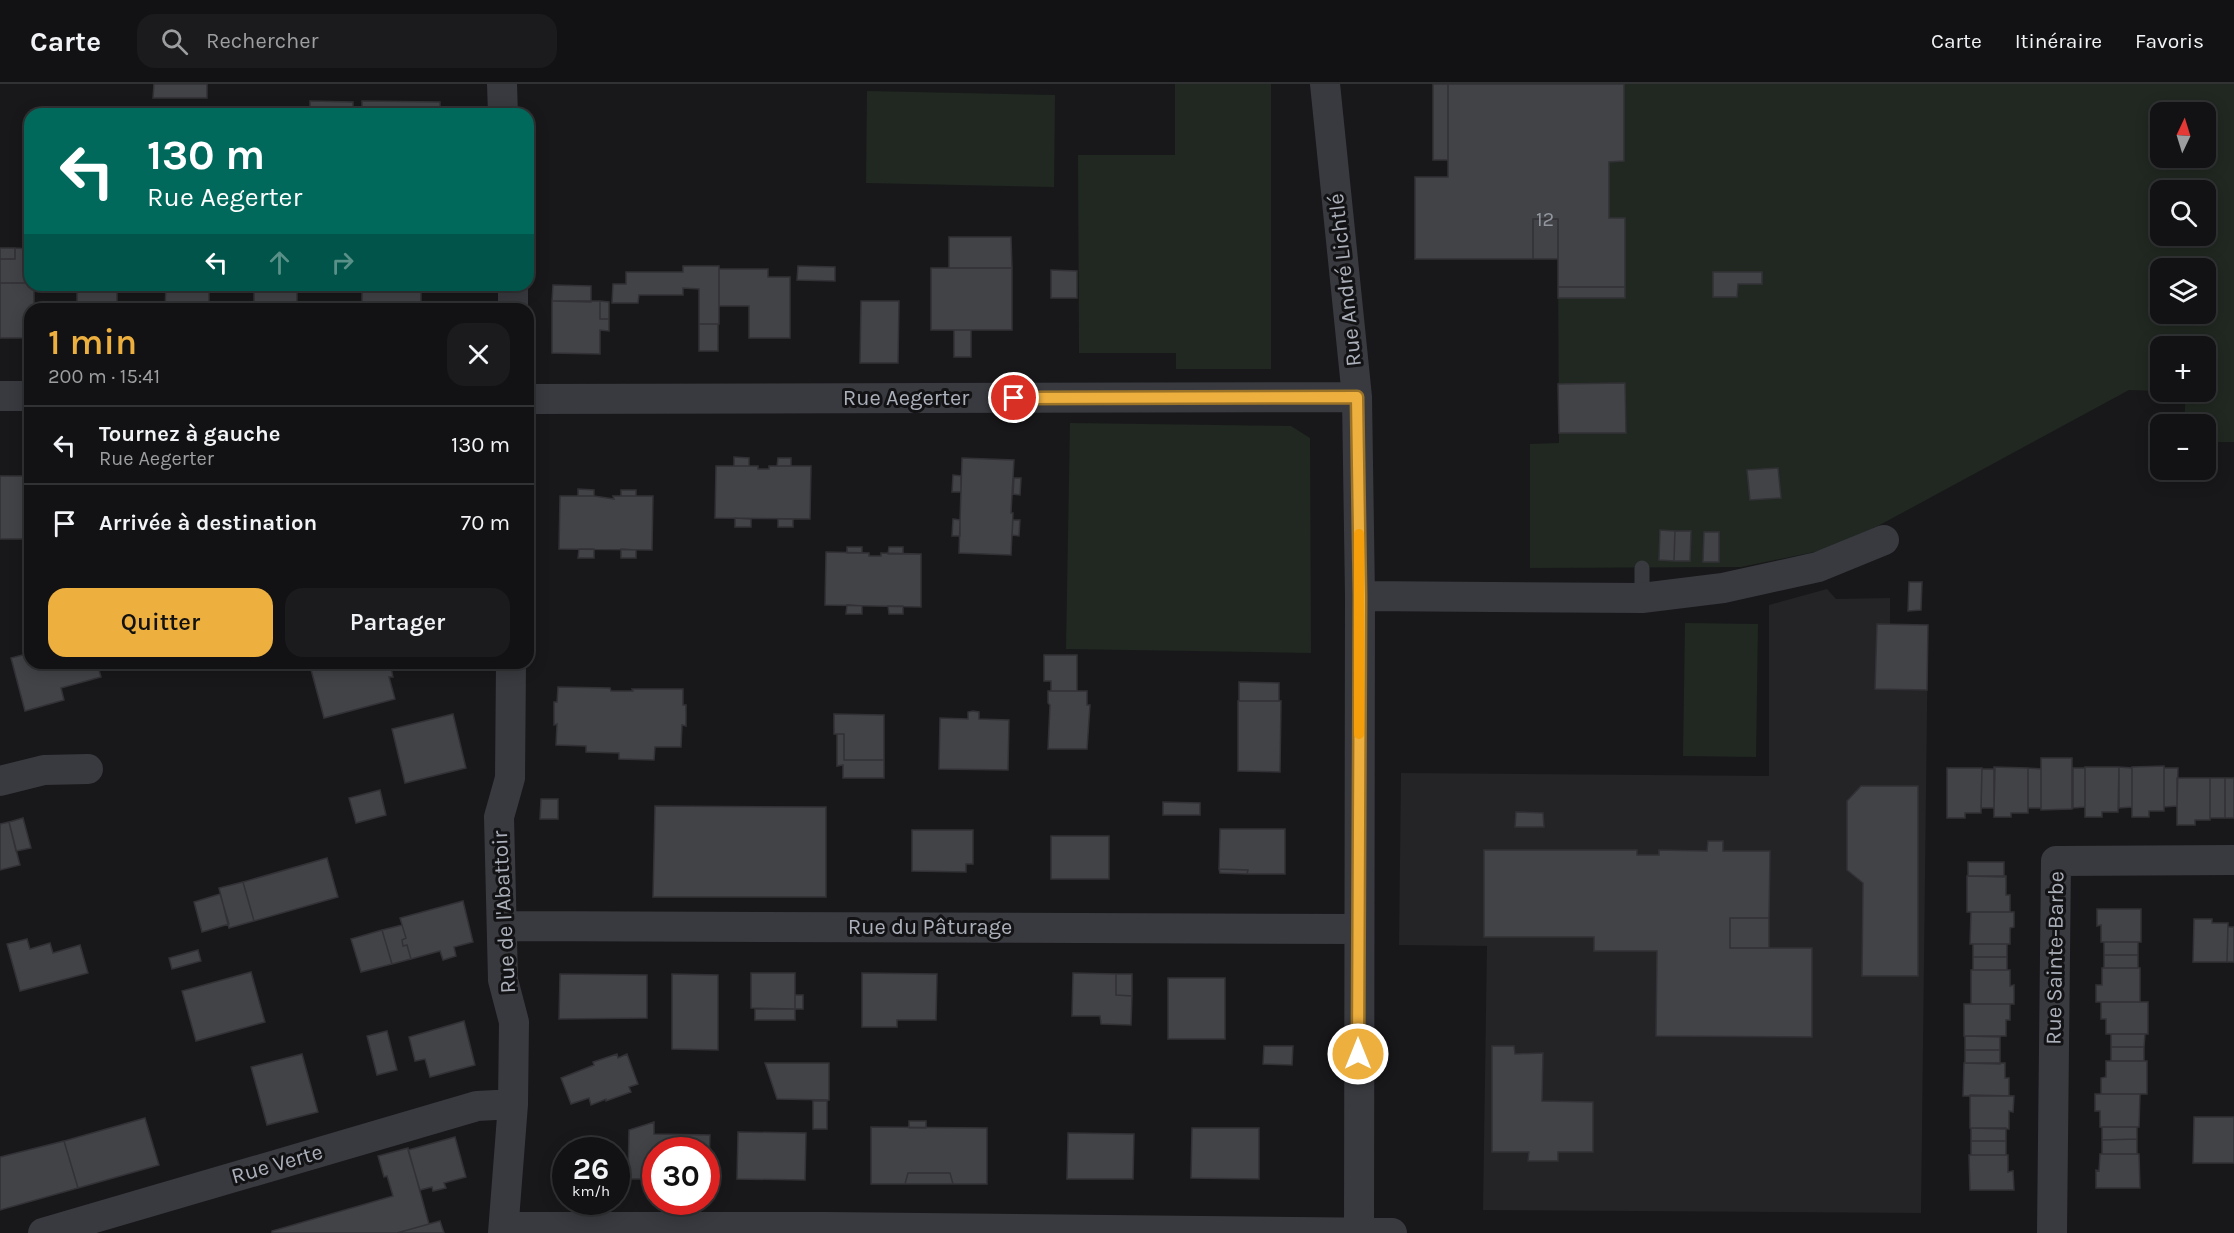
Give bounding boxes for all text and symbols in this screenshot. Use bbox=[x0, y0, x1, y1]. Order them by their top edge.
search box bbox=[137, 14, 557, 68]
text: Carte bbox=[30, 25, 101, 58]
icon: search bbox=[158, 25, 191, 58]
text: Rechercher bbox=[206, 28, 319, 54]
text: Carte bbox=[1931, 29, 1982, 53]
text: Itinéraire bbox=[2015, 29, 2102, 53]
text: Favoris bbox=[2135, 29, 2204, 53]
north arrow bbox=[2150, 102, 2216, 168]
map controls bbox=[2150, 102, 2216, 480]
text: 130 m bbox=[147, 130, 265, 180]
icon: left bbox=[48, 132, 126, 210]
button: search bbox=[2150, 180, 2216, 246]
text: Rue Aegerter bbox=[147, 181, 302, 213]
street label: Rue André Lichtlé bbox=[1323, 192, 1367, 368]
house number: 12 bbox=[1536, 208, 1554, 231]
icon: left bbox=[200, 246, 233, 279]
icon: ahead bbox=[263, 246, 296, 279]
icon: right bbox=[326, 246, 359, 279]
button: layers bbox=[2150, 258, 2216, 324]
text: 1 min bbox=[48, 321, 137, 363]
button: close bbox=[447, 323, 510, 386]
button: + bbox=[2150, 336, 2216, 402]
text: 200 m · 15:41 bbox=[48, 365, 160, 388]
pin bbox=[988, 372, 1039, 423]
icon: arrive bbox=[997, 381, 1030, 414]
street label: Rue Aegerter bbox=[843, 385, 969, 411]
button: − bbox=[2150, 414, 2216, 480]
text: Tournez à gauche bbox=[99, 421, 280, 447]
icon: left bbox=[48, 429, 81, 462]
text: 130 m bbox=[451, 432, 510, 458]
text: Rue Aegerter bbox=[99, 447, 214, 470]
icon: arrive bbox=[48, 507, 81, 540]
text: Arrivée à destination bbox=[99, 510, 317, 536]
text: 70 m bbox=[461, 510, 510, 536]
button: Quitter bbox=[48, 588, 273, 657]
button: Partager bbox=[285, 588, 510, 657]
street label: Rue de l'Abattoir bbox=[487, 830, 521, 994]
street label: Rue Sainte-Barbe bbox=[2040, 871, 2070, 1045]
street label: Rue du Pâturage bbox=[848, 914, 1012, 940]
position arrow bbox=[1326, 1022, 1390, 1086]
speed limit sign: 30 bbox=[642, 1137, 720, 1215]
street label: Rue Verte bbox=[228, 1139, 326, 1189]
text: 26 bbox=[573, 1151, 609, 1187]
text: km/h bbox=[572, 1182, 610, 1200]

